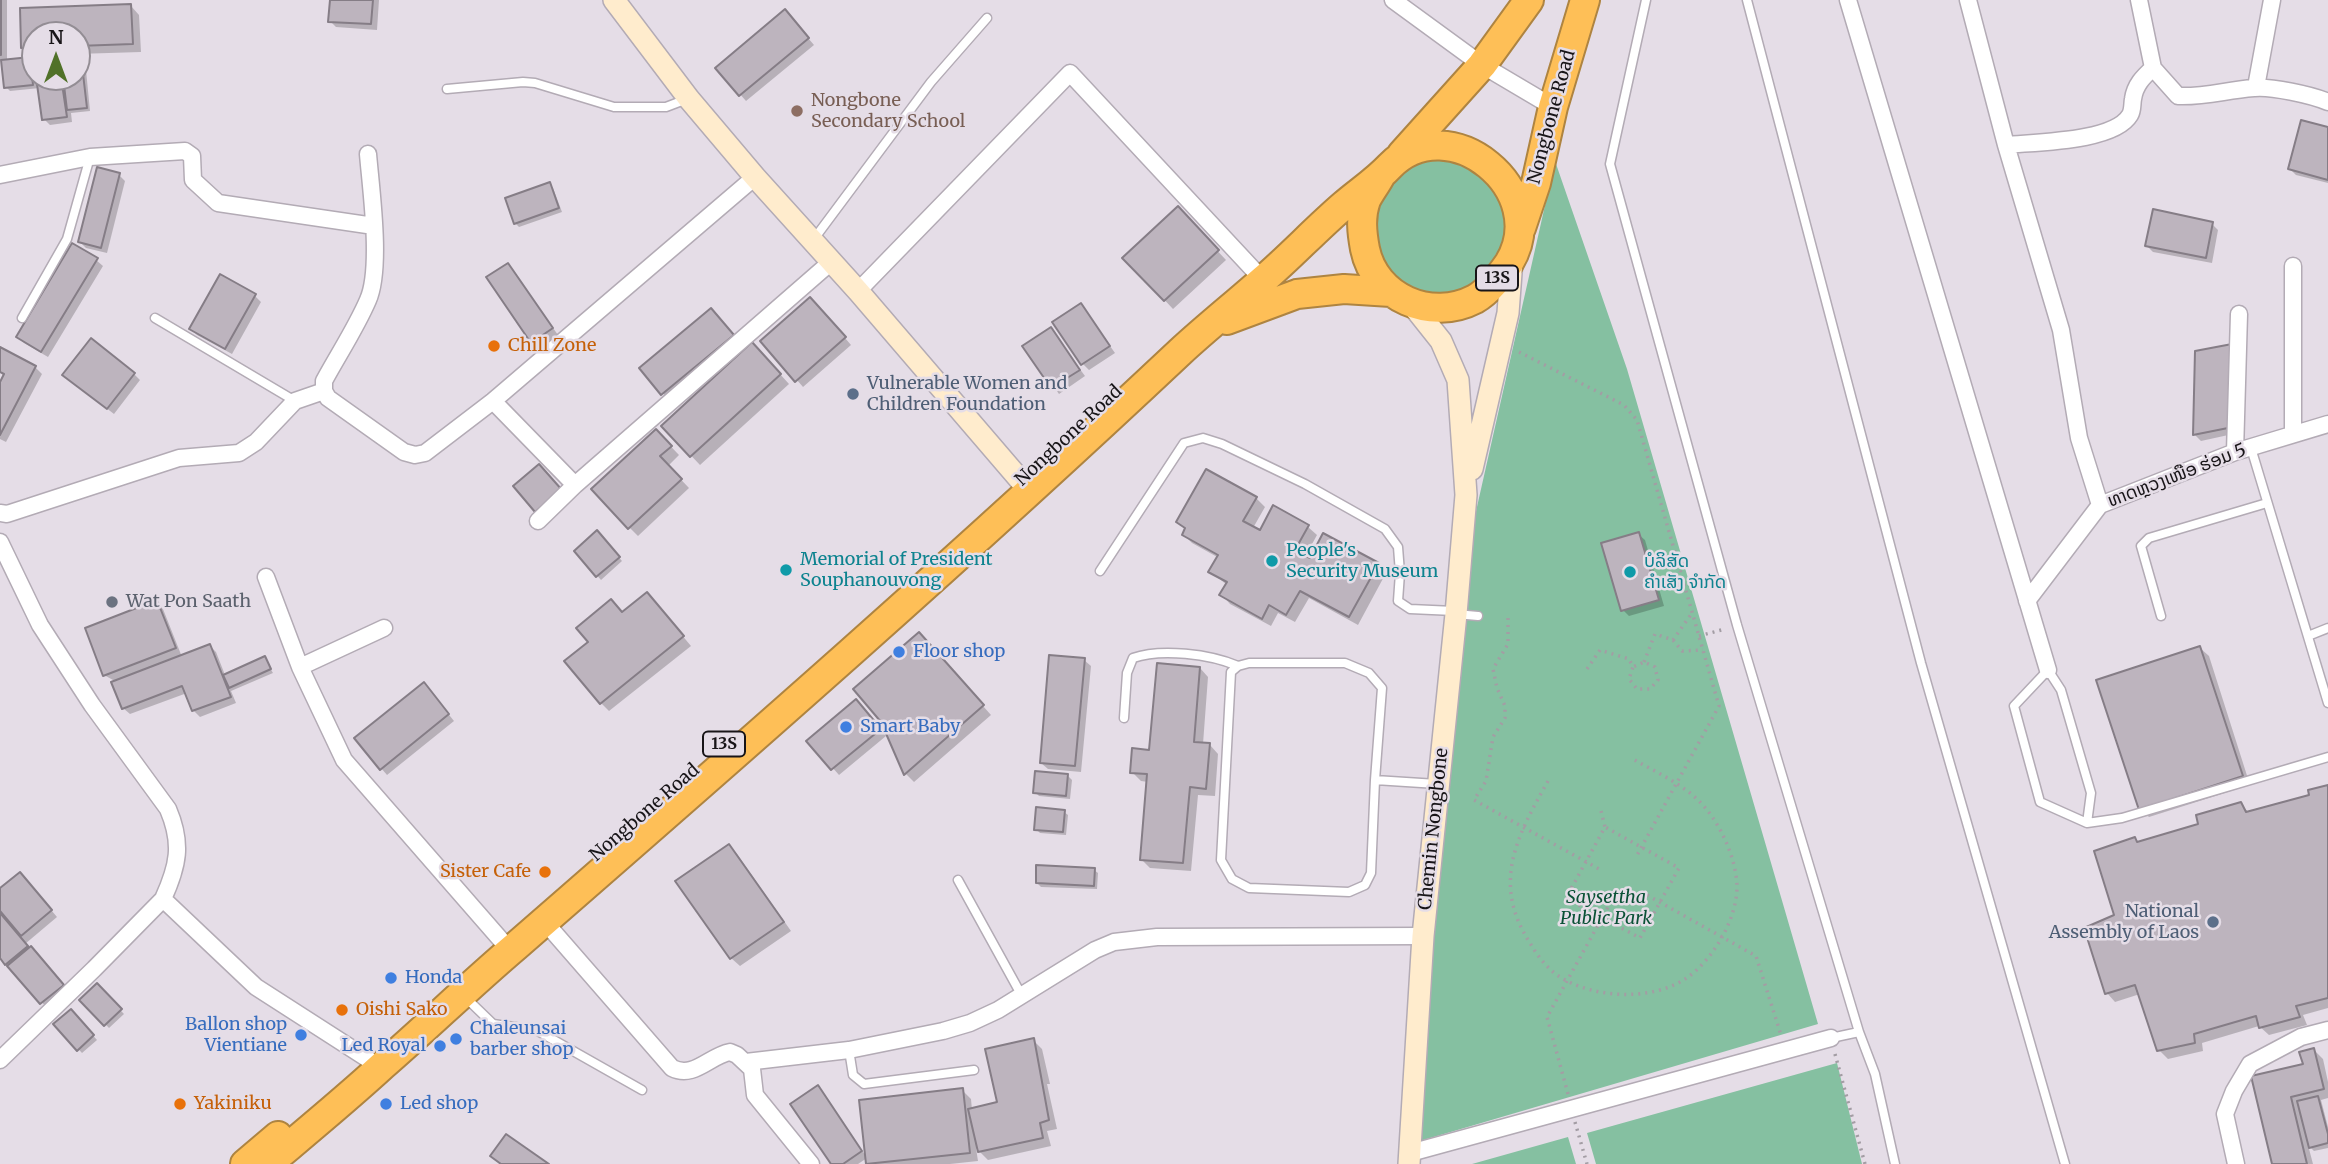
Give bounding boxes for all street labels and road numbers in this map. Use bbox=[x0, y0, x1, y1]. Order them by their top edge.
street label: Nongbone Road bbox=[1524, 48, 1580, 186]
road number: 13S bbox=[1476, 266, 1518, 290]
street label: Nongbone Road bbox=[1011, 381, 1127, 491]
street label: ທາດຫຼວງເໜືອ ຮ່ອມ 5 bbox=[2105, 440, 2249, 512]
road number: 13S bbox=[703, 732, 745, 757]
street label: Chemin Nongbone bbox=[1415, 747, 1453, 911]
street label: Nongbone Road bbox=[586, 760, 704, 866]

